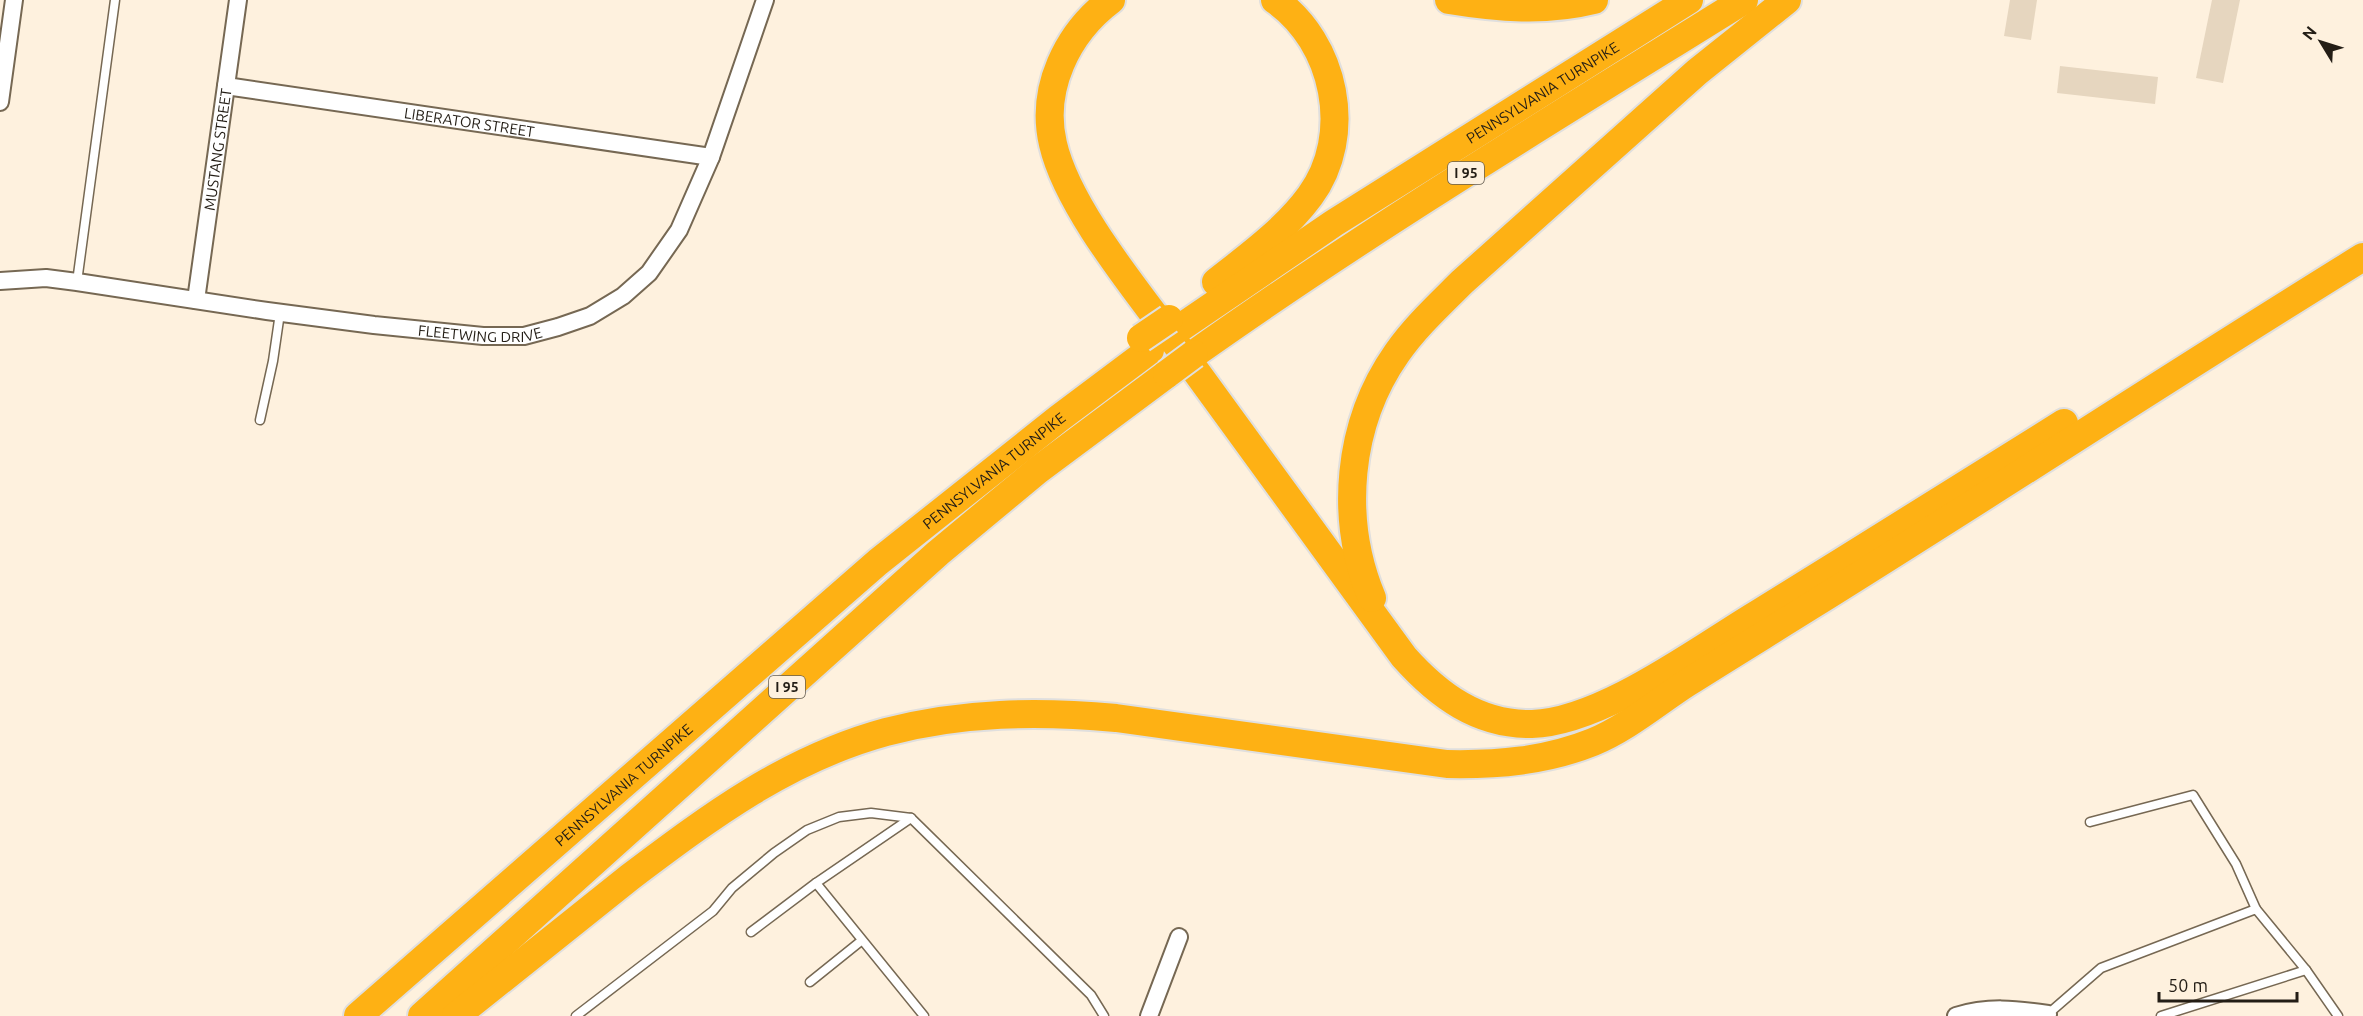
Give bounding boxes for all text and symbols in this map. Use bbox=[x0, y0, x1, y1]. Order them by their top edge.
north arrow bbox=[2291, 12, 2351, 72]
text: N bbox=[2298, 23, 2320, 43]
street label: PENNSYLVANIA TURNPIKE bbox=[1463, 38, 1622, 146]
street label: MUSTANG STREET bbox=[200, 87, 234, 212]
street label: LIBERATOR STREET bbox=[403, 104, 536, 140]
road number: I 95 bbox=[1448, 162, 1484, 184]
street label: FLEETWING DRIVE bbox=[417, 321, 544, 345]
street label: PENNSYLVANIA TURNPIKE bbox=[919, 408, 1068, 532]
road number: I 95 bbox=[769, 676, 805, 698]
street label: PENNSYLVANIA TURNPIKE bbox=[551, 720, 695, 849]
scale bar bbox=[2159, 965, 2297, 1003]
text: 50 m bbox=[2168, 975, 2208, 995]

